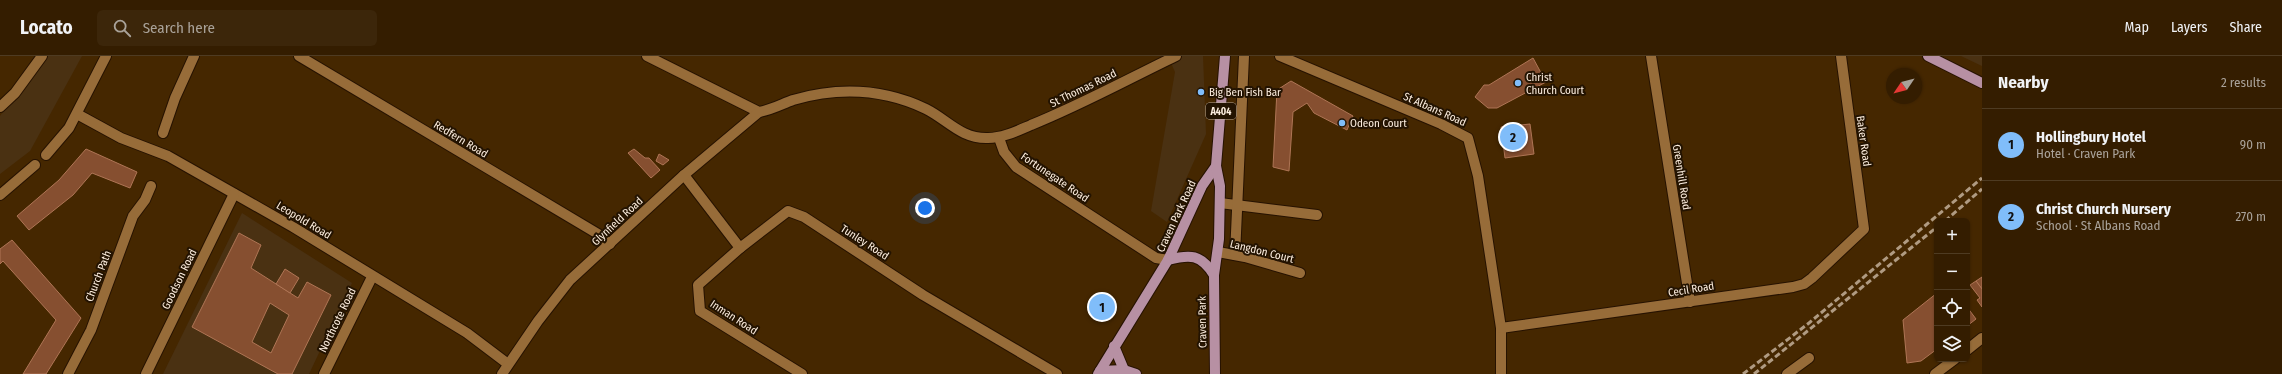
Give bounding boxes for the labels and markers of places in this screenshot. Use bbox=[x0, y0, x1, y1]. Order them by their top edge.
place label: Christ Church Court bbox=[1526, 71, 1584, 97]
marker: Christ Church Court bbox=[1513, 78, 1523, 88]
place label: Big Ben Fish Bar bbox=[1209, 86, 1281, 99]
marker: Big Ben Fish Bar bbox=[1196, 87, 1206, 97]
place label: Odeon Court bbox=[1350, 117, 1407, 130]
marker: Odeon Court bbox=[1337, 118, 1347, 128]
pin: 2 bbox=[1500, 122, 1526, 152]
pin: 1 bbox=[1089, 292, 1115, 322]

